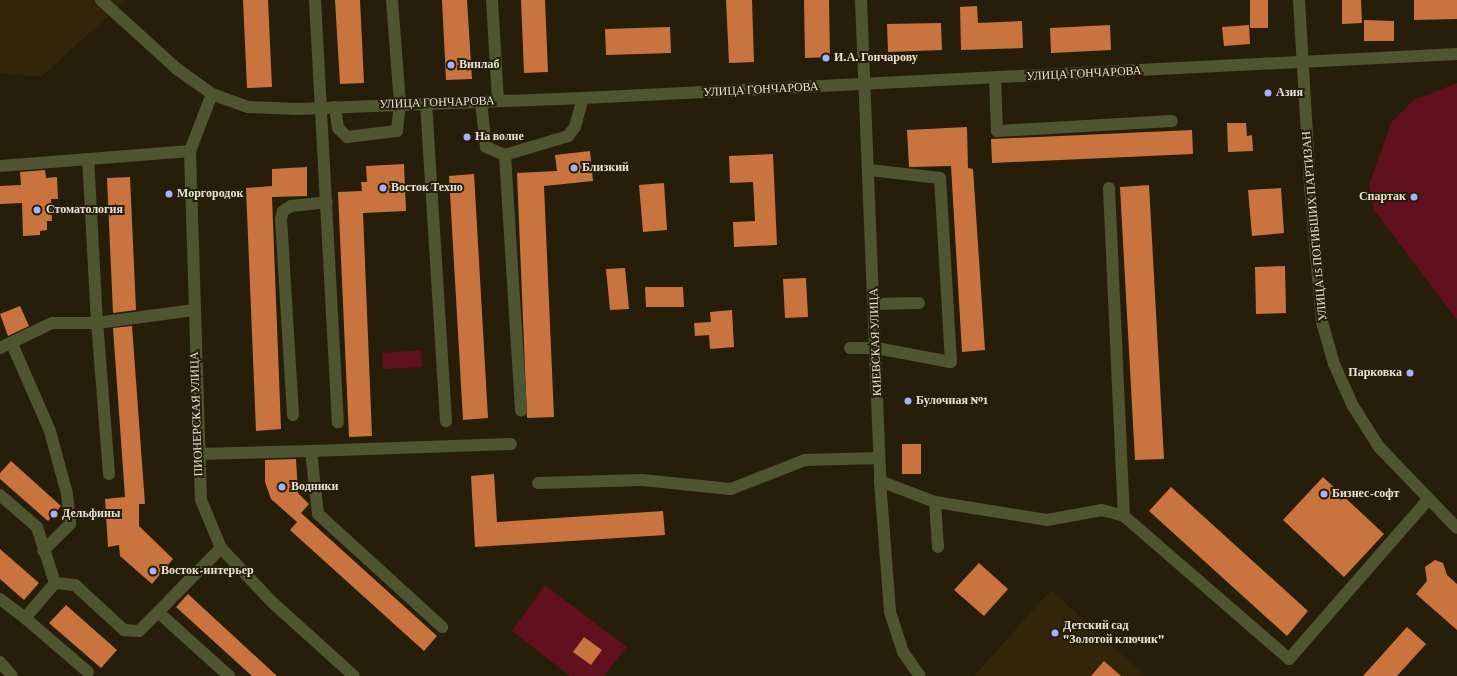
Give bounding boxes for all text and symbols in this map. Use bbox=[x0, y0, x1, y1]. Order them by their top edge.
place label: И.А. Гончарову bbox=[834, 51, 918, 65]
marker: И.А. Гончарову bbox=[821, 53, 831, 63]
place label: Винлаб bbox=[459, 58, 500, 72]
marker: Винлаб bbox=[446, 60, 456, 70]
street label: УЛИЦА ГОНЧАРОВА bbox=[1026, 64, 1142, 84]
street label: УЛИЦА ГОНЧАРОВА bbox=[703, 80, 819, 100]
place label: Азия bbox=[1276, 86, 1303, 100]
marker: Азия bbox=[1263, 88, 1273, 98]
street label: УЛИЦА ГОНЧАРОВА bbox=[379, 94, 495, 112]
place label: На волне bbox=[475, 130, 524, 144]
street label: УЛИЦА 15 ПОГИБШИХ ПАРТИЗАН bbox=[1300, 131, 1330, 321]
marker: На волне bbox=[462, 132, 472, 142]
place label: Близкий bbox=[582, 161, 629, 175]
marker: Близкий bbox=[569, 163, 579, 173]
place label: Восток Техно bbox=[391, 181, 463, 195]
marker: Восток Техно bbox=[378, 183, 388, 193]
place label: Моргородок bbox=[177, 187, 243, 201]
marker: Моргородок bbox=[164, 189, 174, 199]
place label: Спартак bbox=[1359, 190, 1406, 204]
marker: Спартак bbox=[1409, 192, 1419, 202]
place label: Стоматология bbox=[46, 203, 123, 217]
marker: Стоматология bbox=[31, 204, 43, 216]
street label: КИЕВСКАЯ УЛИЦА bbox=[867, 288, 885, 396]
street label: ПИОНЕРСКАЯ УЛИЦА bbox=[188, 351, 206, 477]
place label: Парковка bbox=[1348, 366, 1402, 380]
marker: Парковка bbox=[1405, 368, 1415, 378]
place label: Булочная №1 bbox=[916, 394, 988, 408]
marker: Булочная №1 bbox=[903, 396, 913, 406]
place label: Водники bbox=[291, 480, 338, 494]
marker: Водники bbox=[276, 481, 288, 493]
place label: Бизнес-софт bbox=[1332, 487, 1400, 501]
marker: Бизнес-софт bbox=[1319, 489, 1329, 499]
place label: Дельфины bbox=[62, 507, 120, 521]
marker: Дельфины bbox=[49, 509, 59, 519]
place label: Восток-интерьер bbox=[161, 564, 254, 578]
marker: Восток-интерьер bbox=[148, 566, 158, 576]
place label: Детский сад "Золотой ключик" bbox=[1063, 619, 1164, 647]
marker: Детский сад "Золотой ключик" bbox=[1050, 628, 1060, 638]

